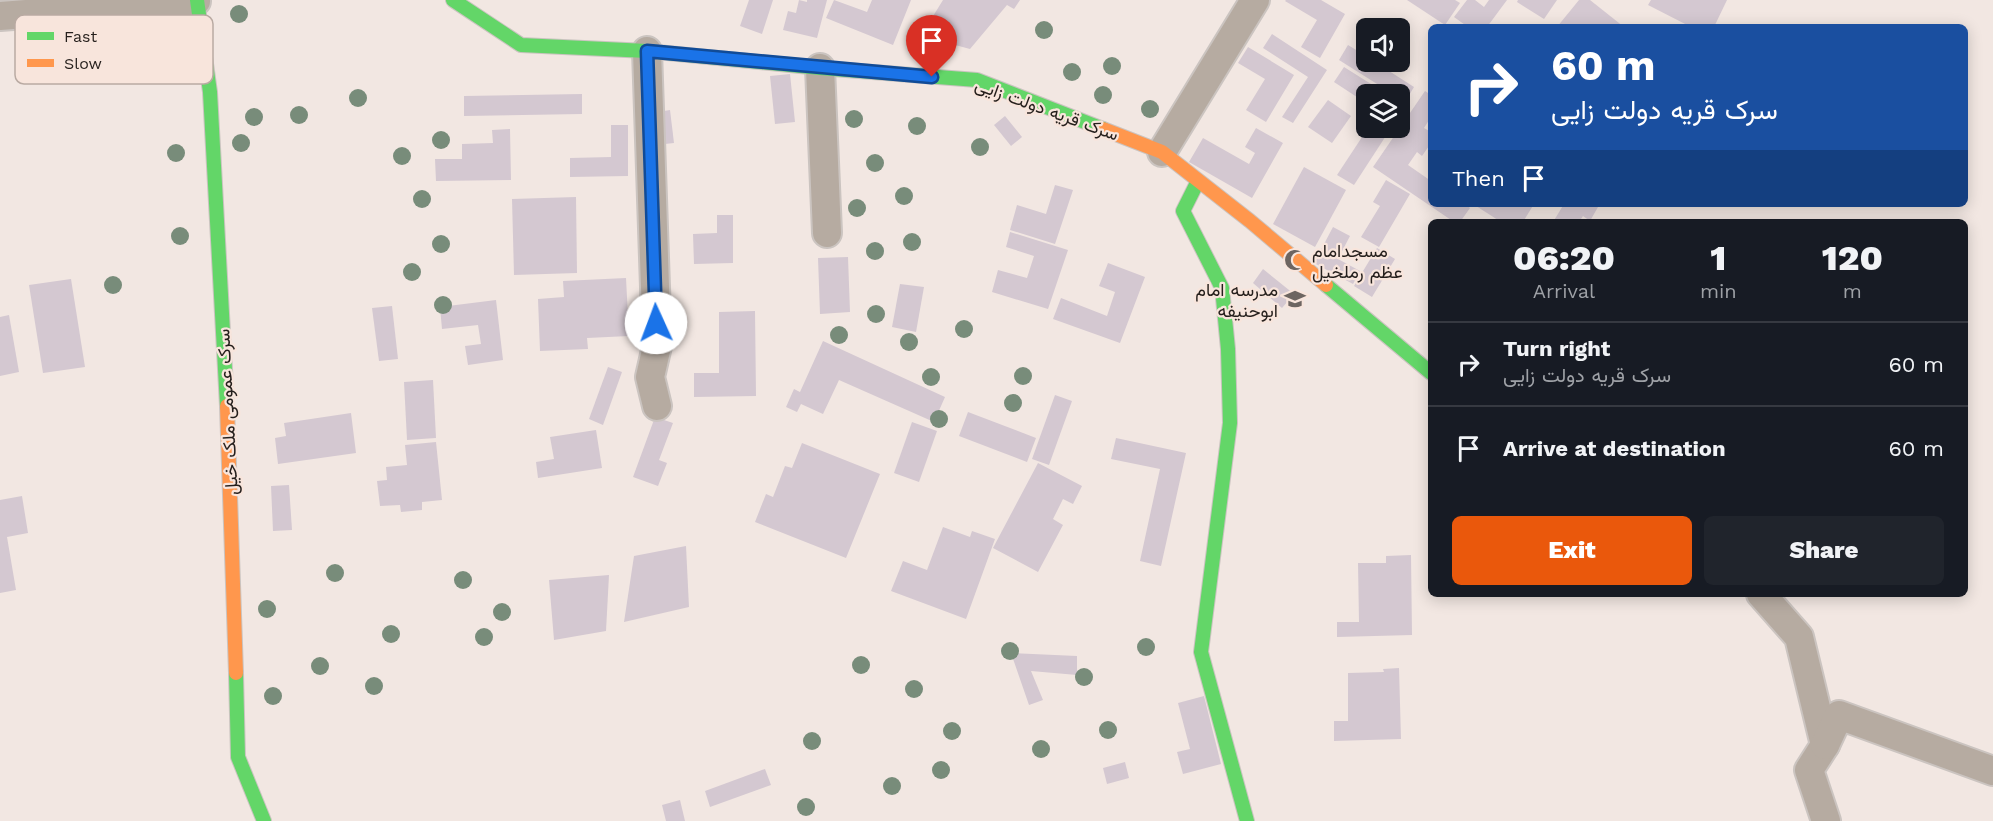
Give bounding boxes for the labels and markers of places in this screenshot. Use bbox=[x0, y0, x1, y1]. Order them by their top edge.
pin bbox=[906, 15, 957, 77]
place label: مسجدامام عظم رملخیل bbox=[1312, 240, 1403, 284]
mosque icon: مسجدامام عظم رملخیل bbox=[1283, 248, 1307, 272]
place label: مدرسه امام ابوحنیفه bbox=[1195, 279, 1278, 322]
school or university icon: مدرسه امام ابوحنیفه bbox=[1283, 287, 1307, 311]

